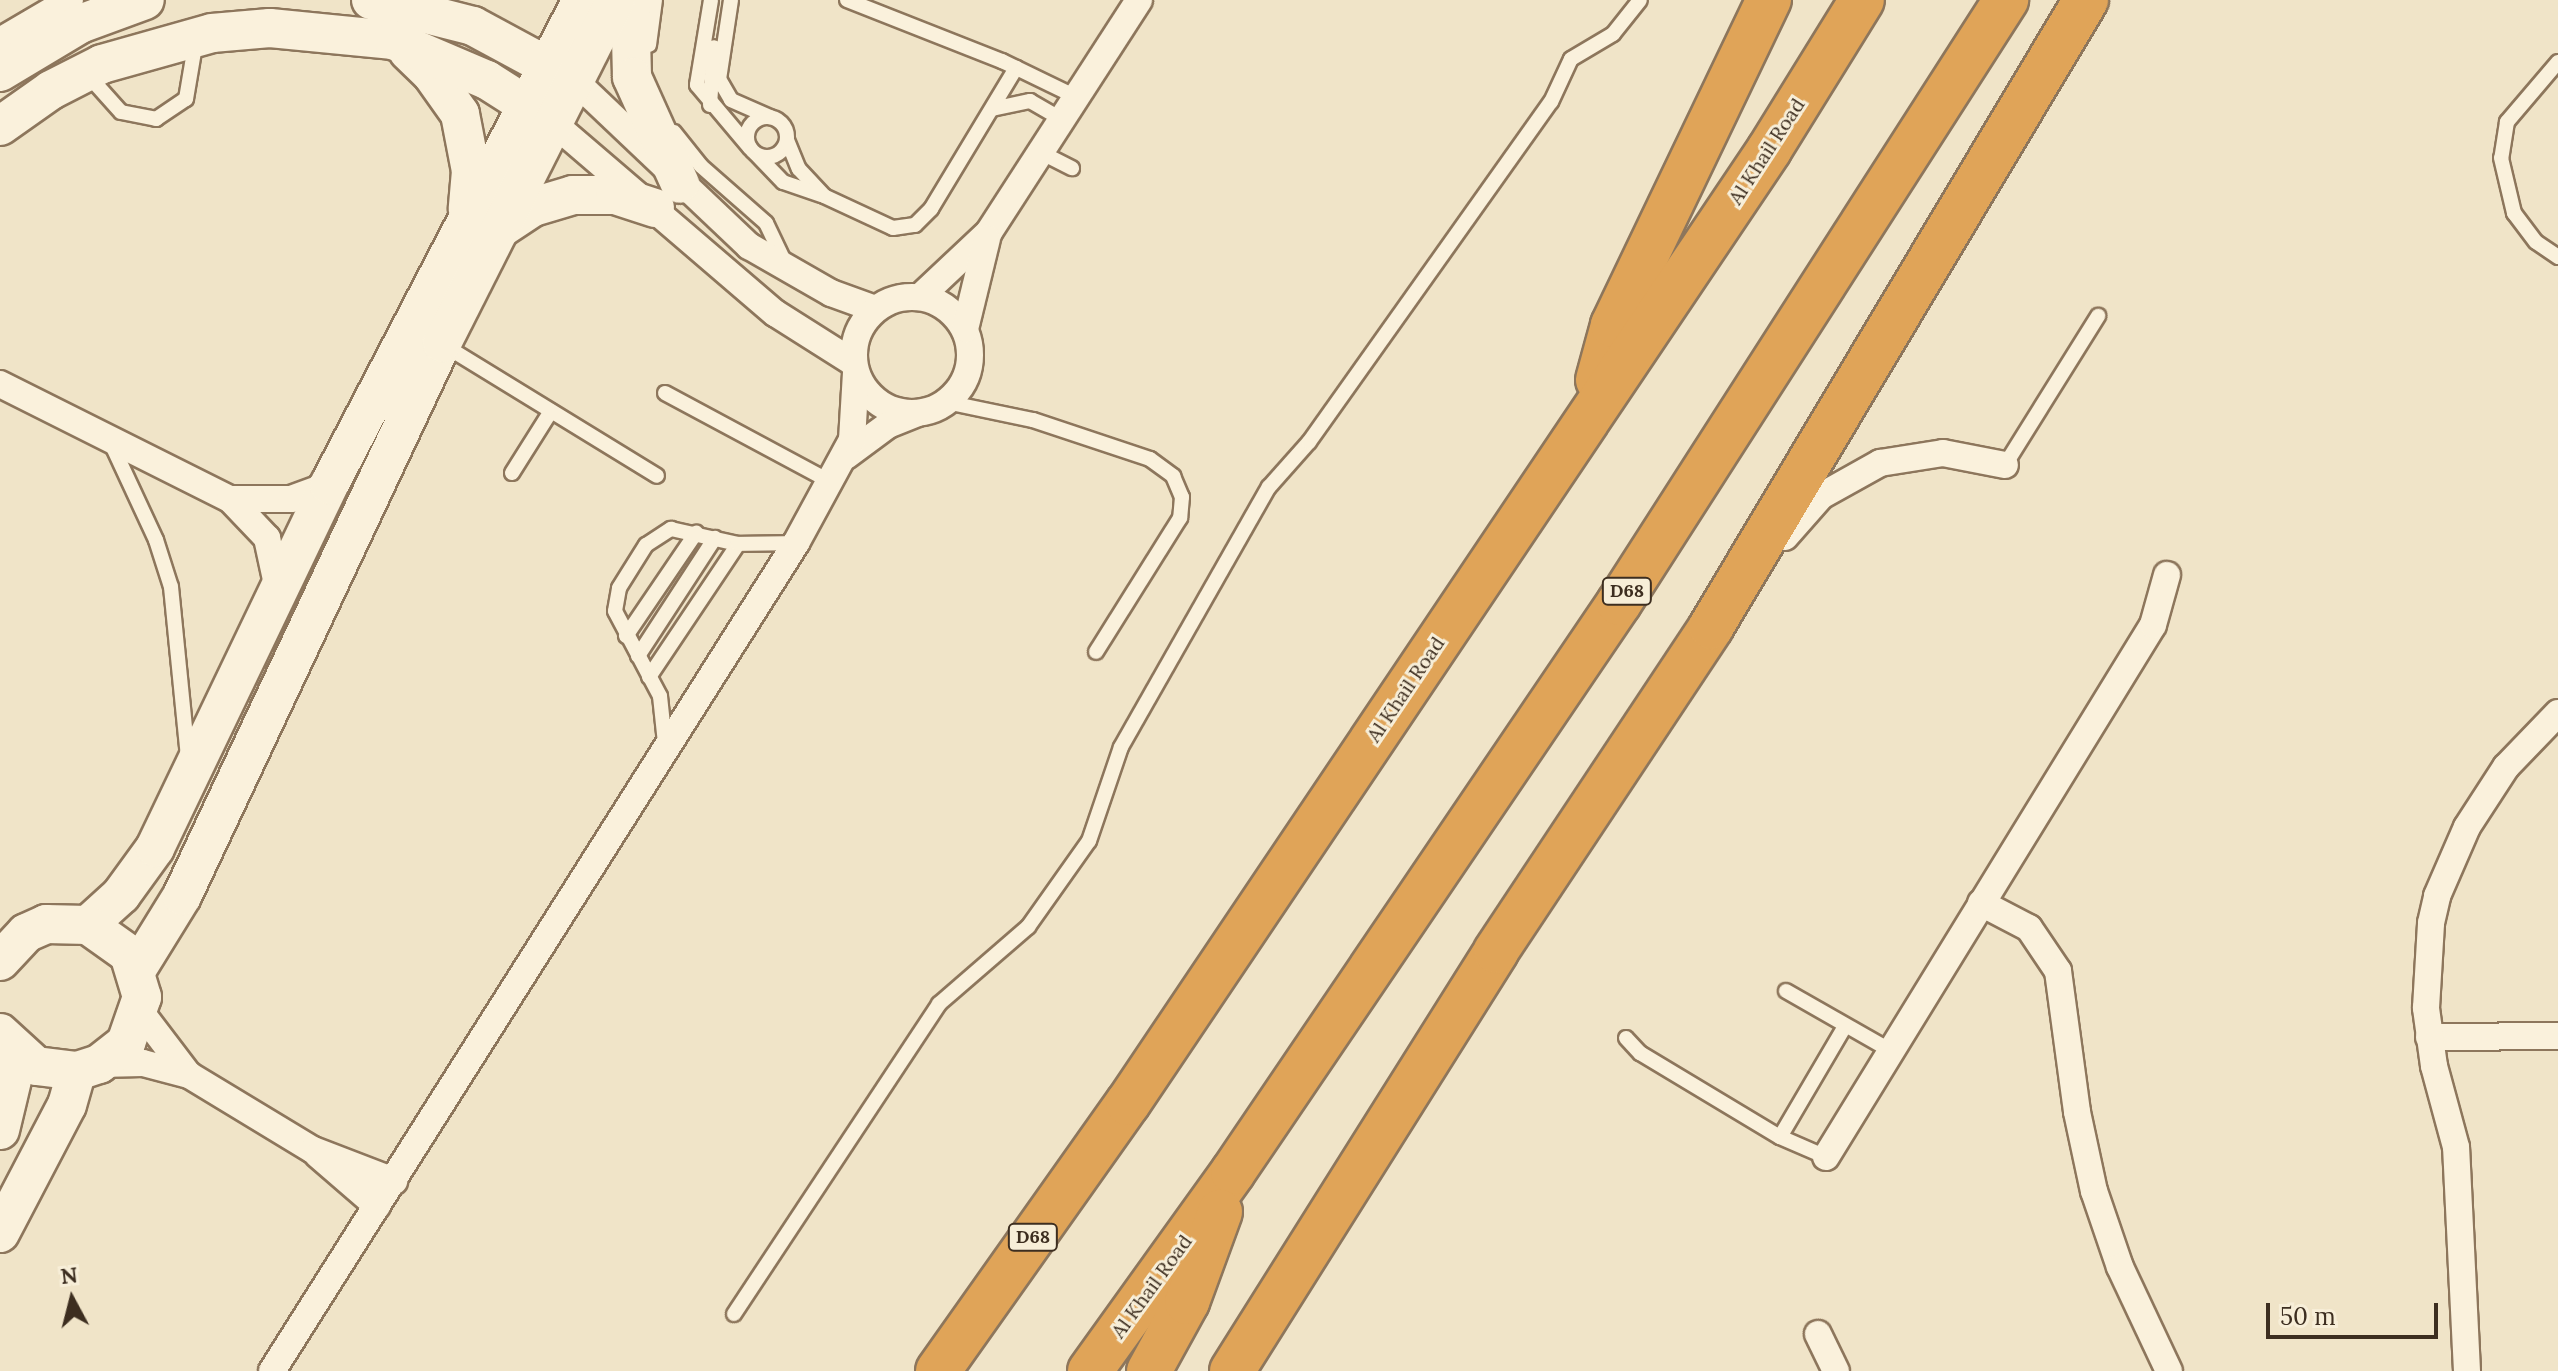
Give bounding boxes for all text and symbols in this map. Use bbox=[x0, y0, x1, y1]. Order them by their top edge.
street label: Al Khail Road bbox=[1723, 93, 1809, 209]
road number: D68 bbox=[1601, 577, 1653, 605]
street label: Al Khail Road bbox=[1361, 632, 1449, 746]
road number: D68 bbox=[1007, 1223, 1059, 1251]
street label: Al Khail Road bbox=[1105, 1230, 1197, 1342]
north arrow bbox=[32, 1259, 112, 1339]
text: N bbox=[59, 1260, 79, 1290]
scale bar bbox=[2270, 1287, 2442, 1337]
text: 50 m bbox=[2280, 1301, 2336, 1332]

